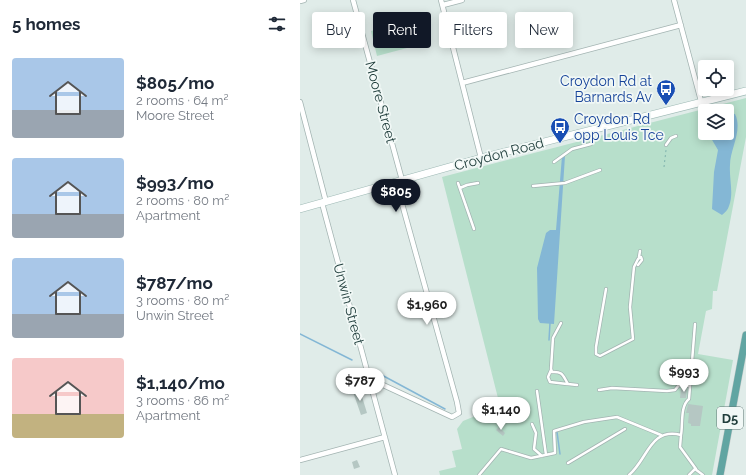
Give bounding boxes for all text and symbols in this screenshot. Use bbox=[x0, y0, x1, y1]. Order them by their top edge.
chip: Buy bbox=[312, 12, 365, 48]
chip: Rent bbox=[373, 12, 431, 48]
chip: Filters bbox=[439, 12, 507, 48]
chip: New bbox=[515, 12, 573, 48]
icon: filters bbox=[266, 13, 288, 35]
text: 5 homes bbox=[12, 14, 80, 34]
street label: Moore Street bbox=[362, 59, 400, 145]
map controls bbox=[698, 60, 734, 140]
button: locate bbox=[698, 60, 734, 96]
text: $805/mo bbox=[136, 73, 214, 93]
place label: Croydon Rd at Barnards Av bbox=[560, 73, 653, 105]
icon: home bbox=[44, 74, 92, 122]
bus stop icon: Croydon Rd at Barnards Av bbox=[655, 78, 677, 106]
text: 2 rooms · 64 m² bbox=[136, 93, 228, 108]
button: layers bbox=[698, 104, 734, 140]
text: Moore Street bbox=[136, 108, 214, 123]
place label: Croydon Rd opp Louis Tce bbox=[574, 111, 664, 143]
bus stop icon: Croydon Rd opp Louis Tce bbox=[549, 116, 571, 144]
street label: Croydon Road bbox=[452, 134, 546, 174]
text: $993/mo bbox=[136, 173, 214, 193]
icon: home bbox=[44, 174, 92, 222]
pin: $805 bbox=[372, 179, 420, 213]
text: $805 bbox=[380, 184, 412, 199]
text: 2 rooms · 80 m² bbox=[136, 193, 229, 208]
text: Apartment bbox=[136, 208, 200, 223]
street label: Unwin Street bbox=[330, 262, 368, 347]
text: $787/mo bbox=[136, 273, 213, 293]
icon: home bbox=[44, 274, 92, 322]
pin: $1,960 bbox=[394, 292, 460, 326]
text: 3 rooms · 80 m² bbox=[136, 293, 229, 308]
text: $1,960 bbox=[406, 297, 448, 312]
text: Unwin Street bbox=[136, 308, 214, 323]
pin: $993 bbox=[660, 359, 708, 393]
text: $993 bbox=[669, 364, 699, 379]
pin: $787 bbox=[336, 368, 384, 402]
text: $1,140/mo bbox=[136, 373, 225, 393]
text: $787 bbox=[345, 373, 375, 388]
icon: home bbox=[44, 374, 92, 422]
text: 3 rooms · 86 m² bbox=[136, 393, 229, 408]
pin: $1,140 bbox=[468, 397, 534, 431]
text: $1,140 bbox=[481, 402, 521, 417]
road number: D5 bbox=[717, 407, 743, 429]
text: Apartment bbox=[136, 408, 200, 423]

